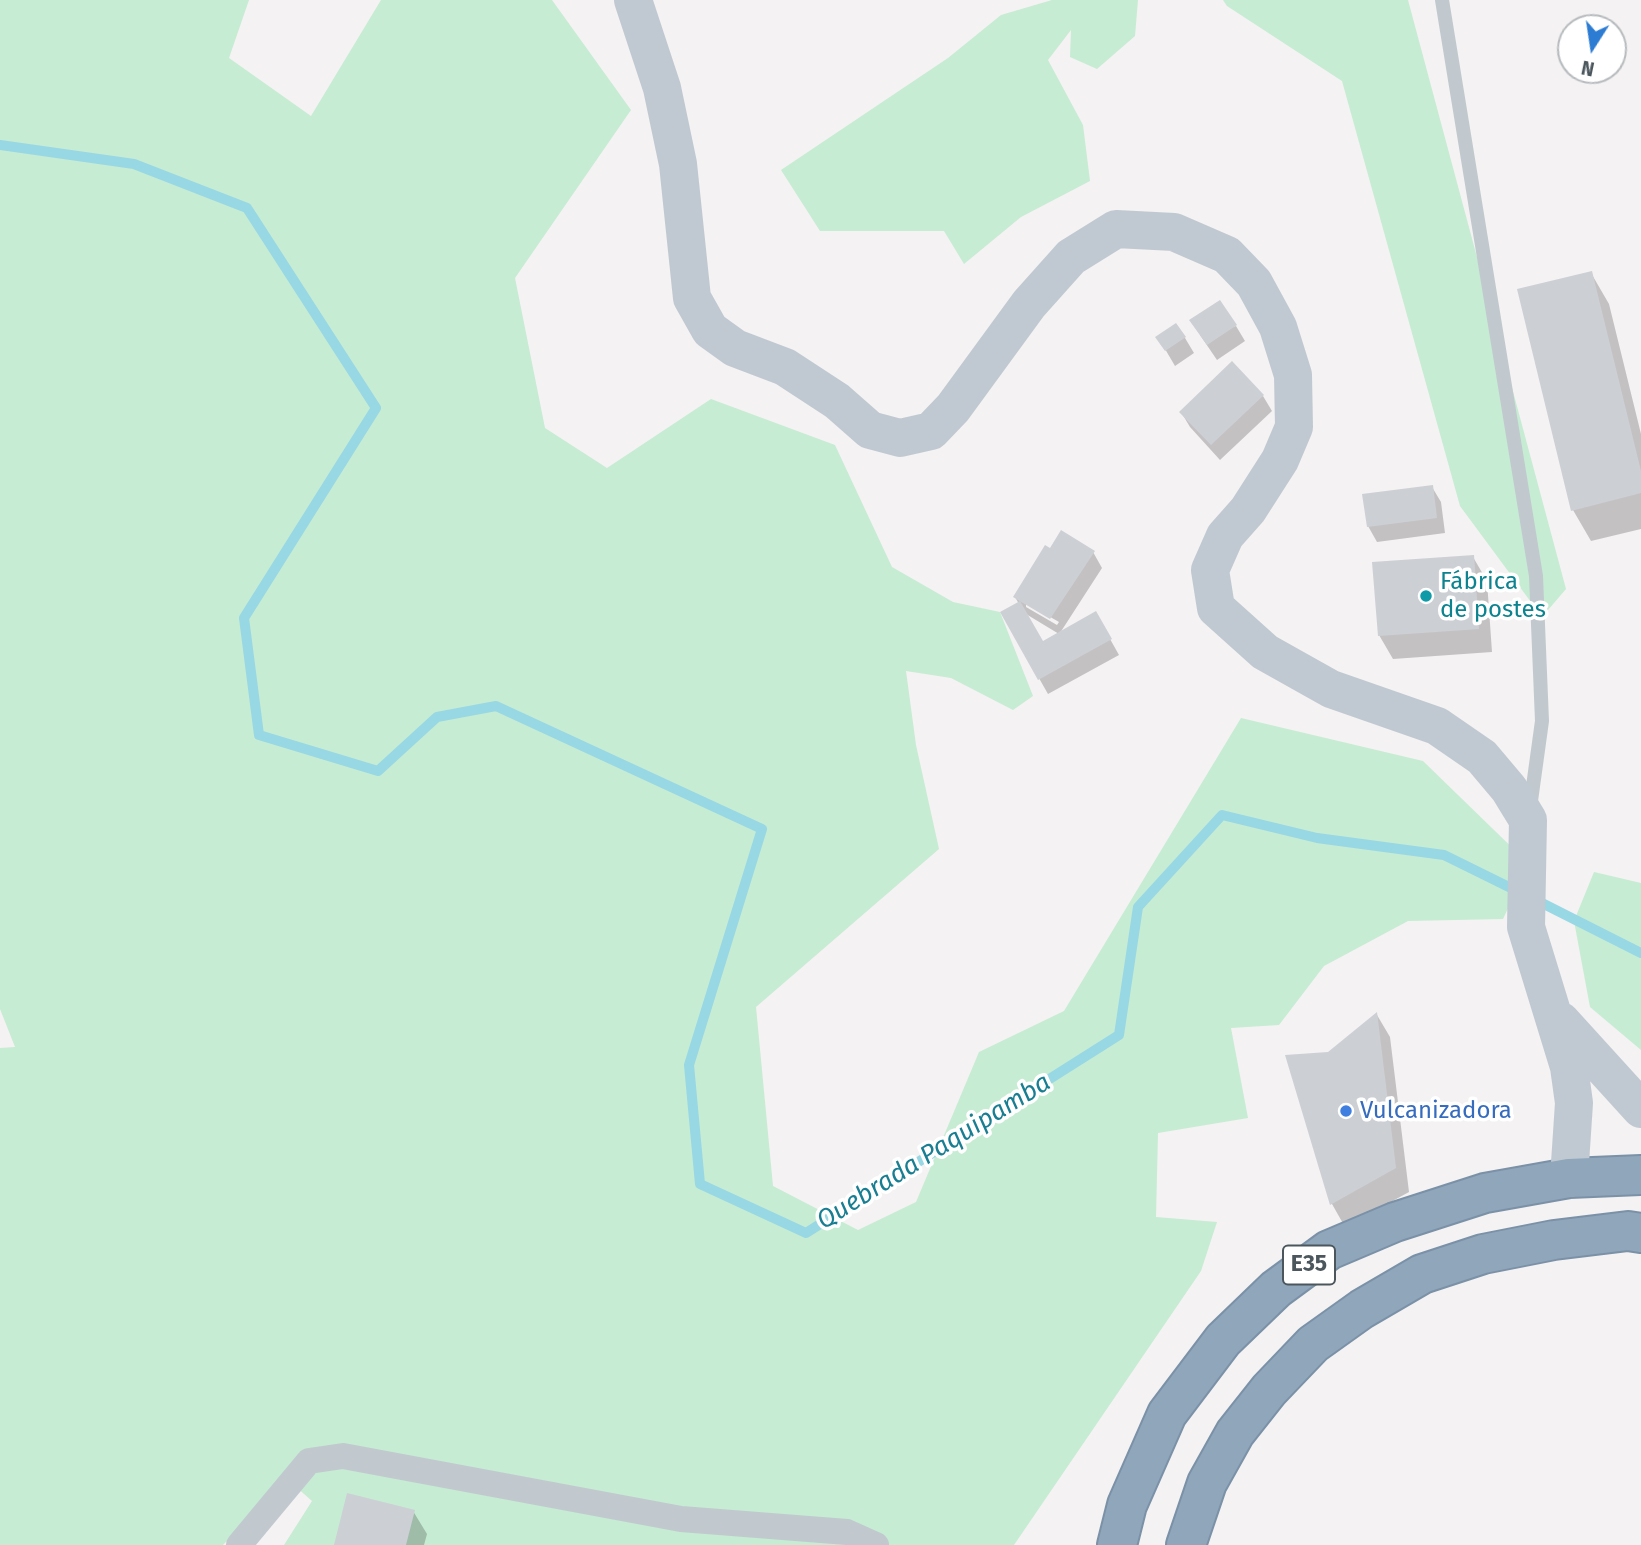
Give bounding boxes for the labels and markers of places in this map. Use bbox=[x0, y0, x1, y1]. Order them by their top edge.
place label: Fábrica de postes bbox=[1440, 568, 1546, 624]
marker: Fábrica de postes bbox=[1418, 588, 1434, 604]
place label: Vulcanizadora bbox=[1360, 1097, 1512, 1125]
marker: Vulcanizadora bbox=[1338, 1103, 1354, 1119]

